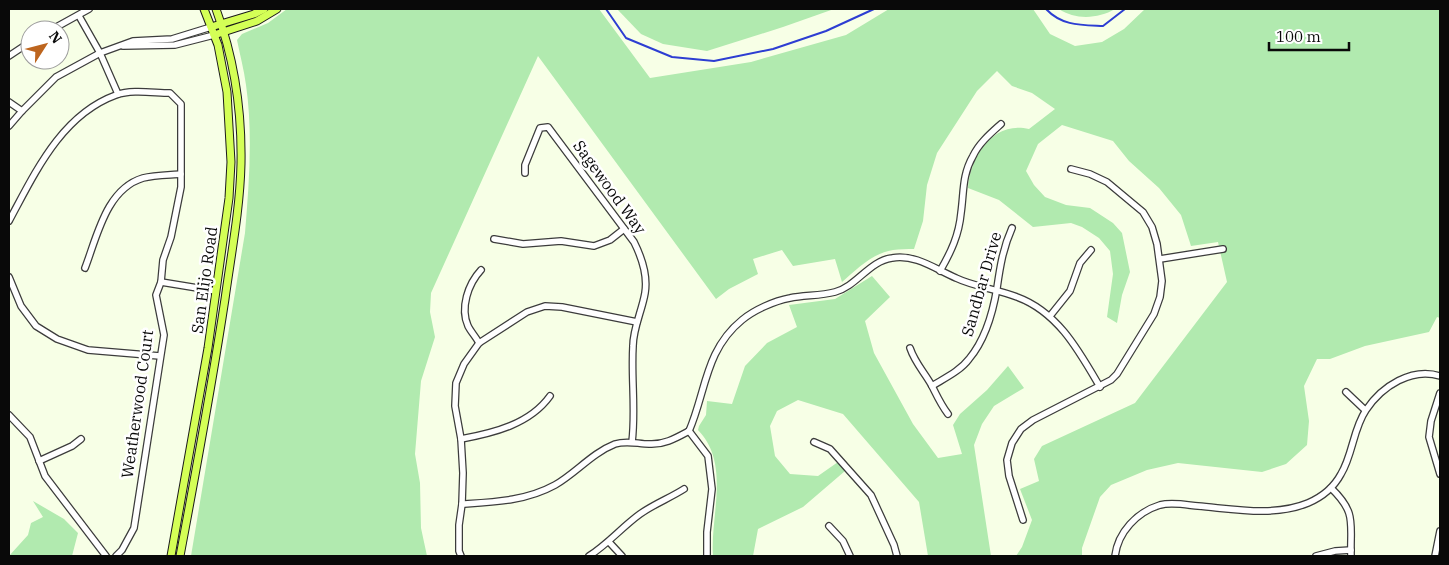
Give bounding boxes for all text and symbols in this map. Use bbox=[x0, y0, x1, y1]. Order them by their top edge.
north arrow bbox=[20, 20, 70, 70]
scale bar bbox=[1269, 20, 1349, 52]
text: 100 m bbox=[1276, 27, 1321, 46]
text: N bbox=[45, 28, 66, 47]
street label: Sagewood Way bbox=[569, 136, 651, 238]
street label: San Elijo Road bbox=[187, 225, 221, 335]
street label: Sandbar Drive bbox=[957, 229, 1005, 339]
street label: Weatherwood Court bbox=[117, 328, 157, 480]

